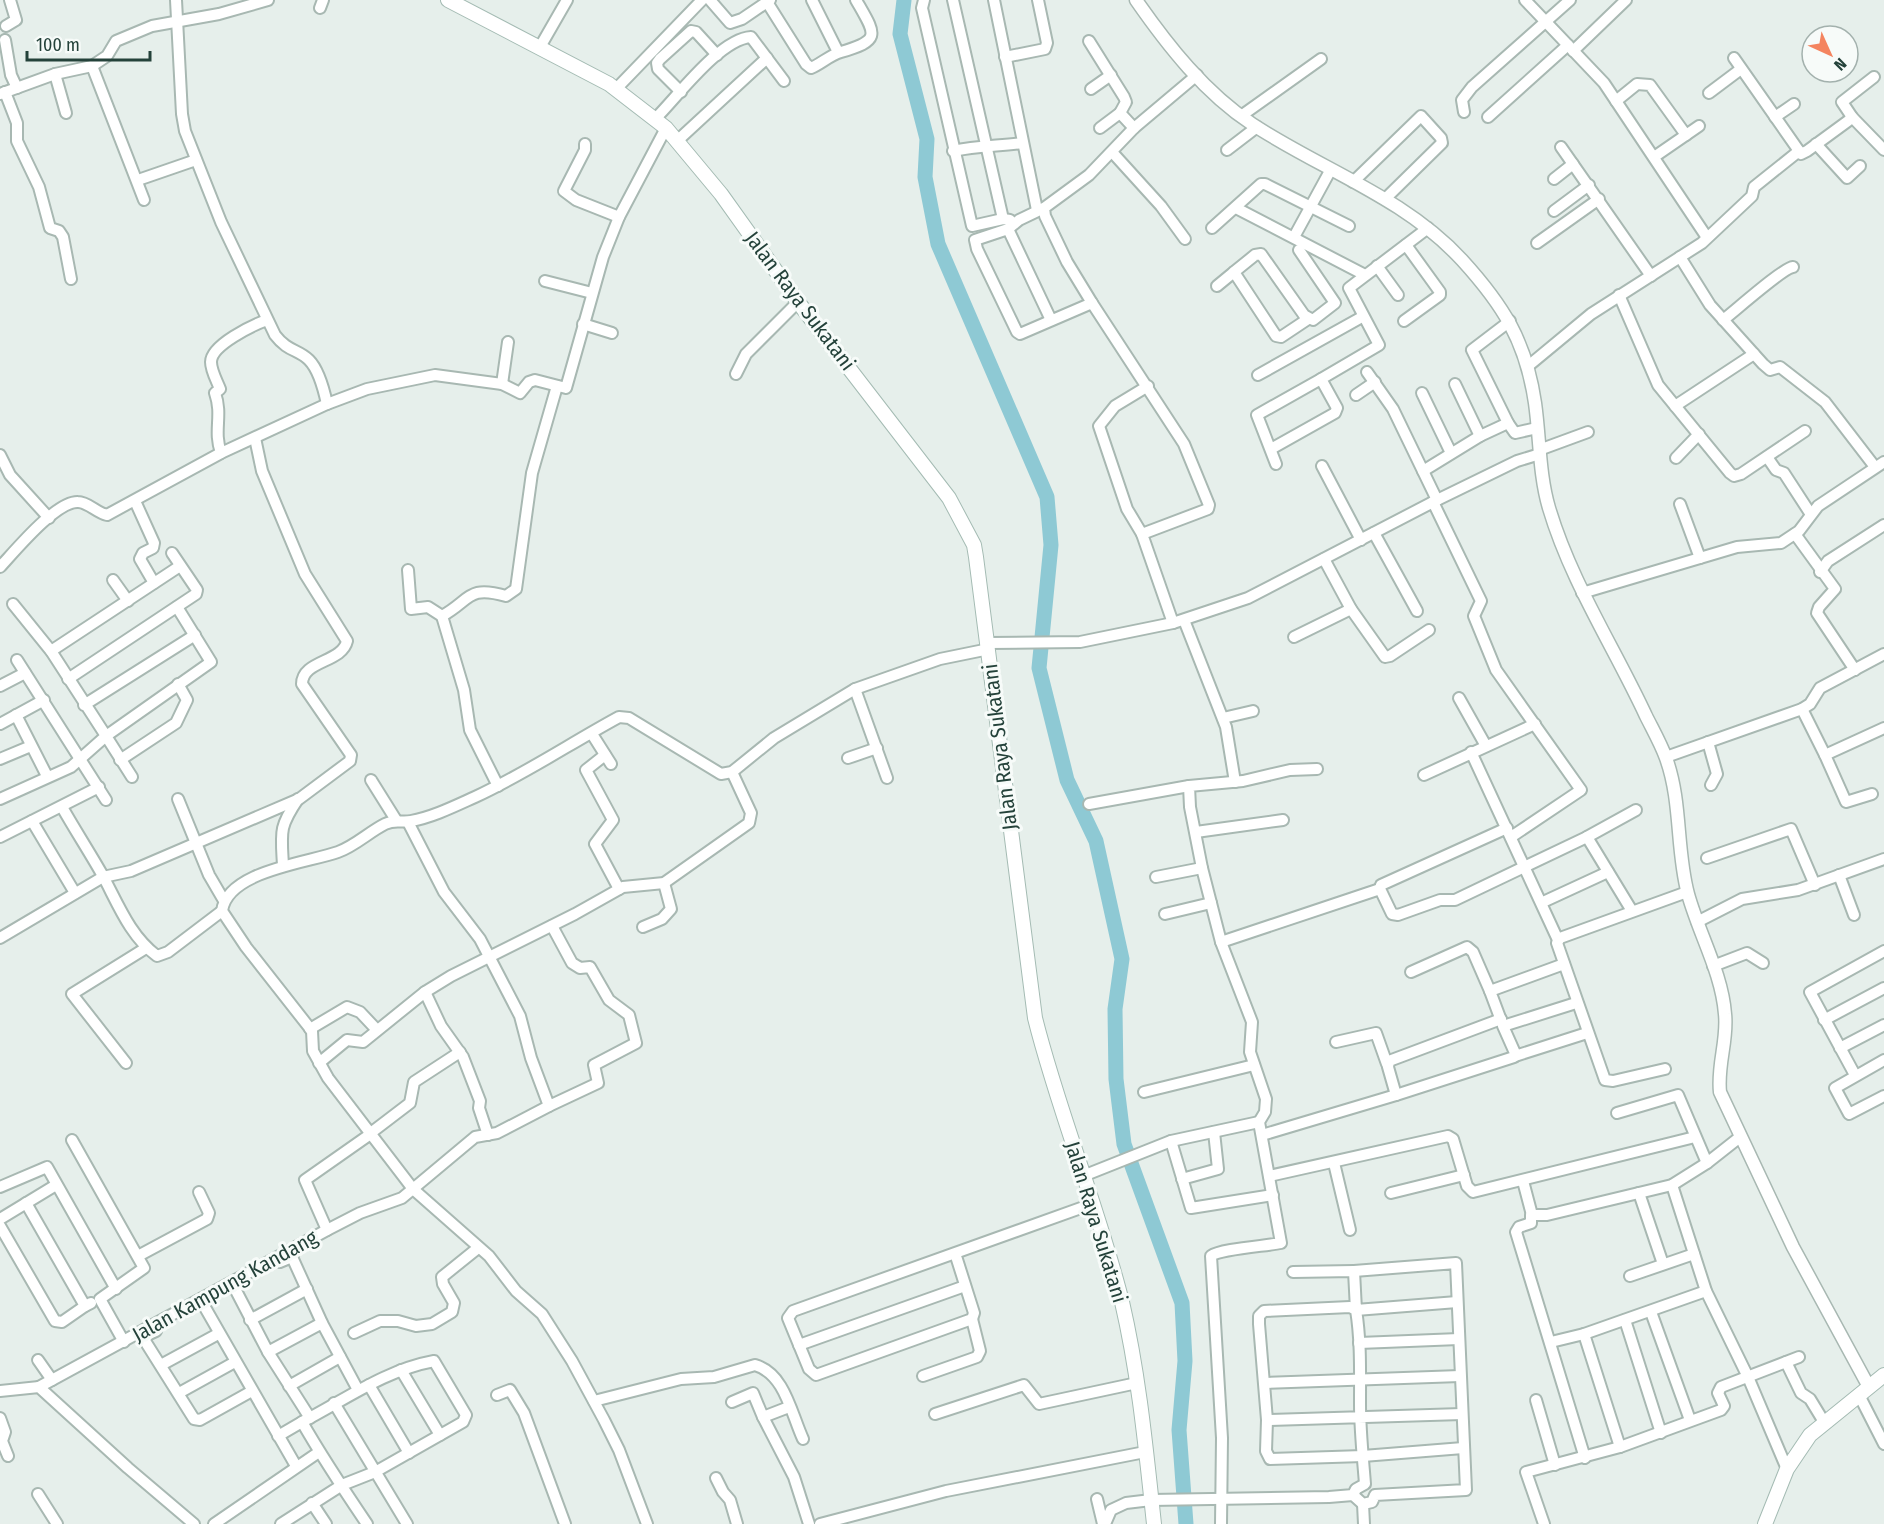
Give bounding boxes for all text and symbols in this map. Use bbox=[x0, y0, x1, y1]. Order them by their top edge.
scale bar bbox=[27, 24, 150, 62]
north arrow bbox=[1800, 24, 1860, 84]
text: 100 m bbox=[36, 34, 80, 56]
text: N bbox=[1830, 54, 1850, 74]
street label: Jalan Raya Sukatani bbox=[739, 226, 861, 376]
street label: Jalan Raya Sukatani bbox=[977, 662, 1023, 832]
street label: Jalan Raya Sukatani bbox=[1059, 1138, 1133, 1306]
street label: Jalan Kampung Kandang bbox=[128, 1224, 322, 1348]

